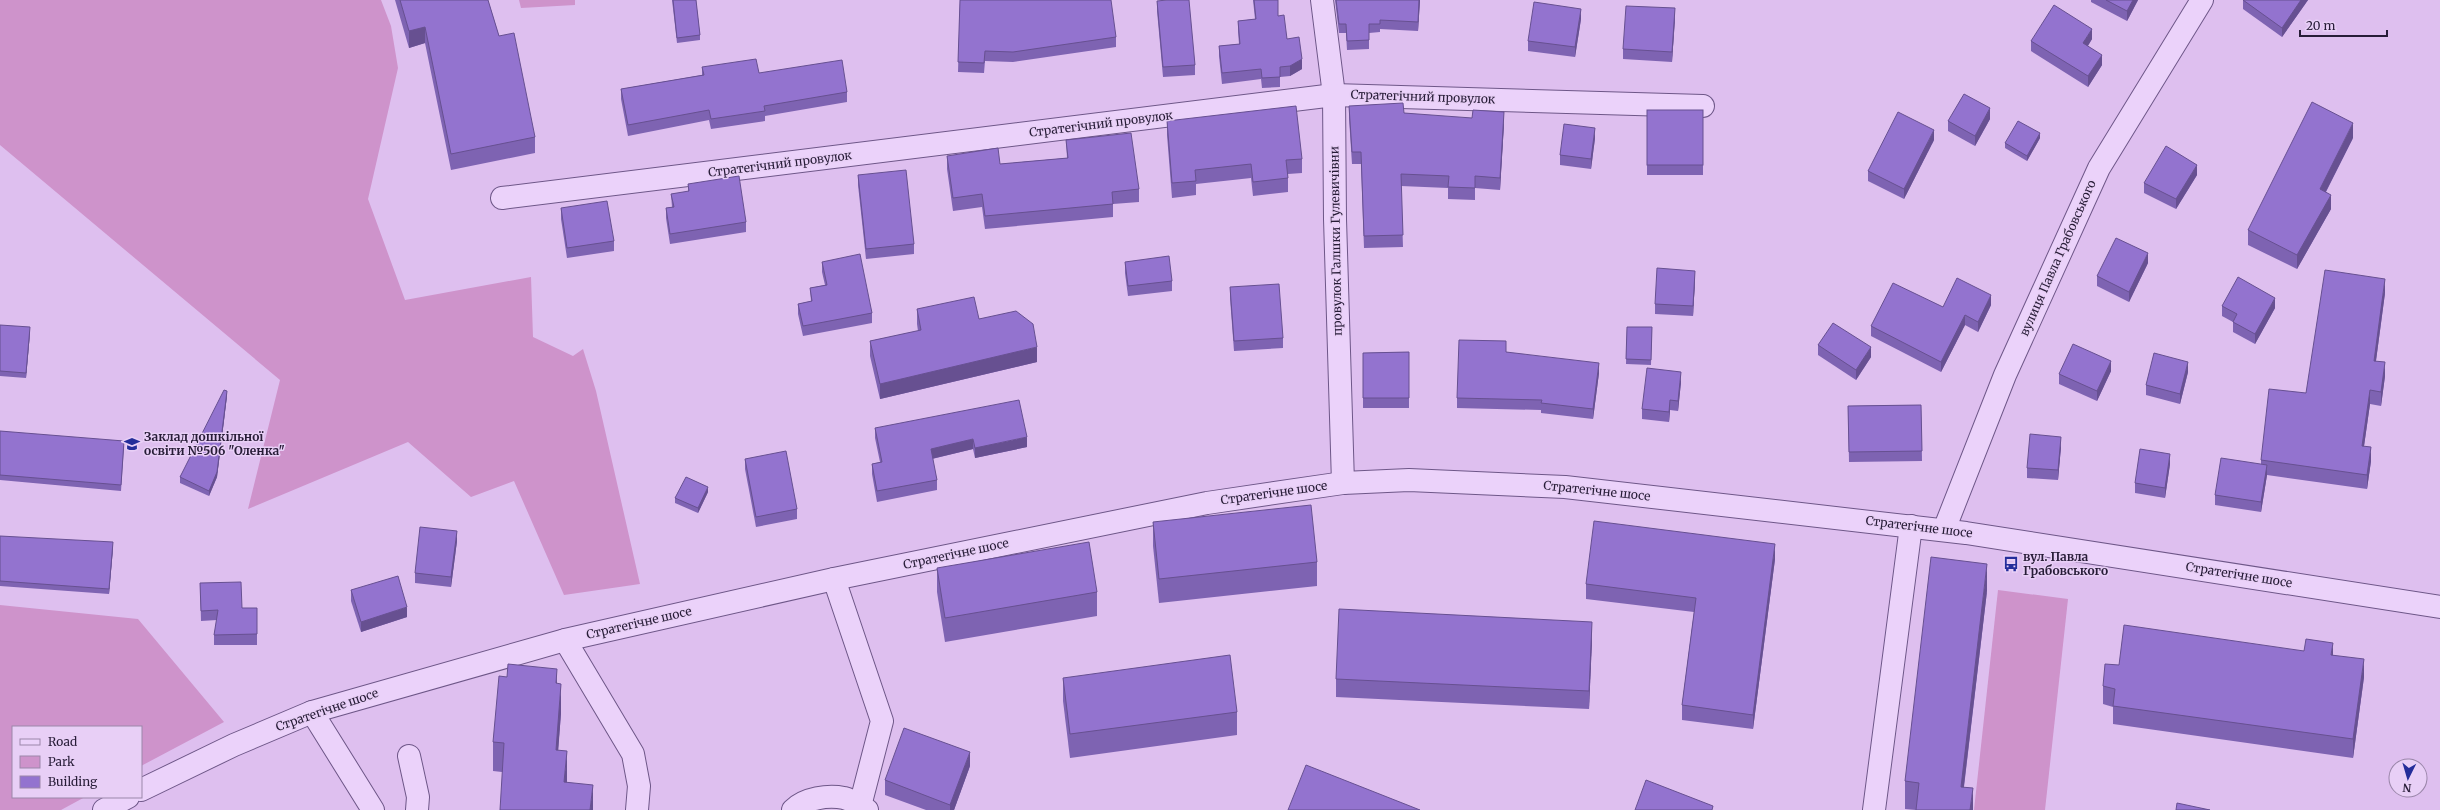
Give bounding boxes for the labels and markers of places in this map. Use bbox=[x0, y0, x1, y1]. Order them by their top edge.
place label: Заклад дошкільної освіти №506 "Оленка" bbox=[144, 429, 285, 458]
school or university icon: Заклад дошкільної освіти №506 "Оленка" bbox=[123, 435, 141, 453]
place label: вул. Павла Грабовського bbox=[2023, 549, 2108, 578]
bus stop icon: вул. Павла Грабовського bbox=[2002, 555, 2020, 573]

